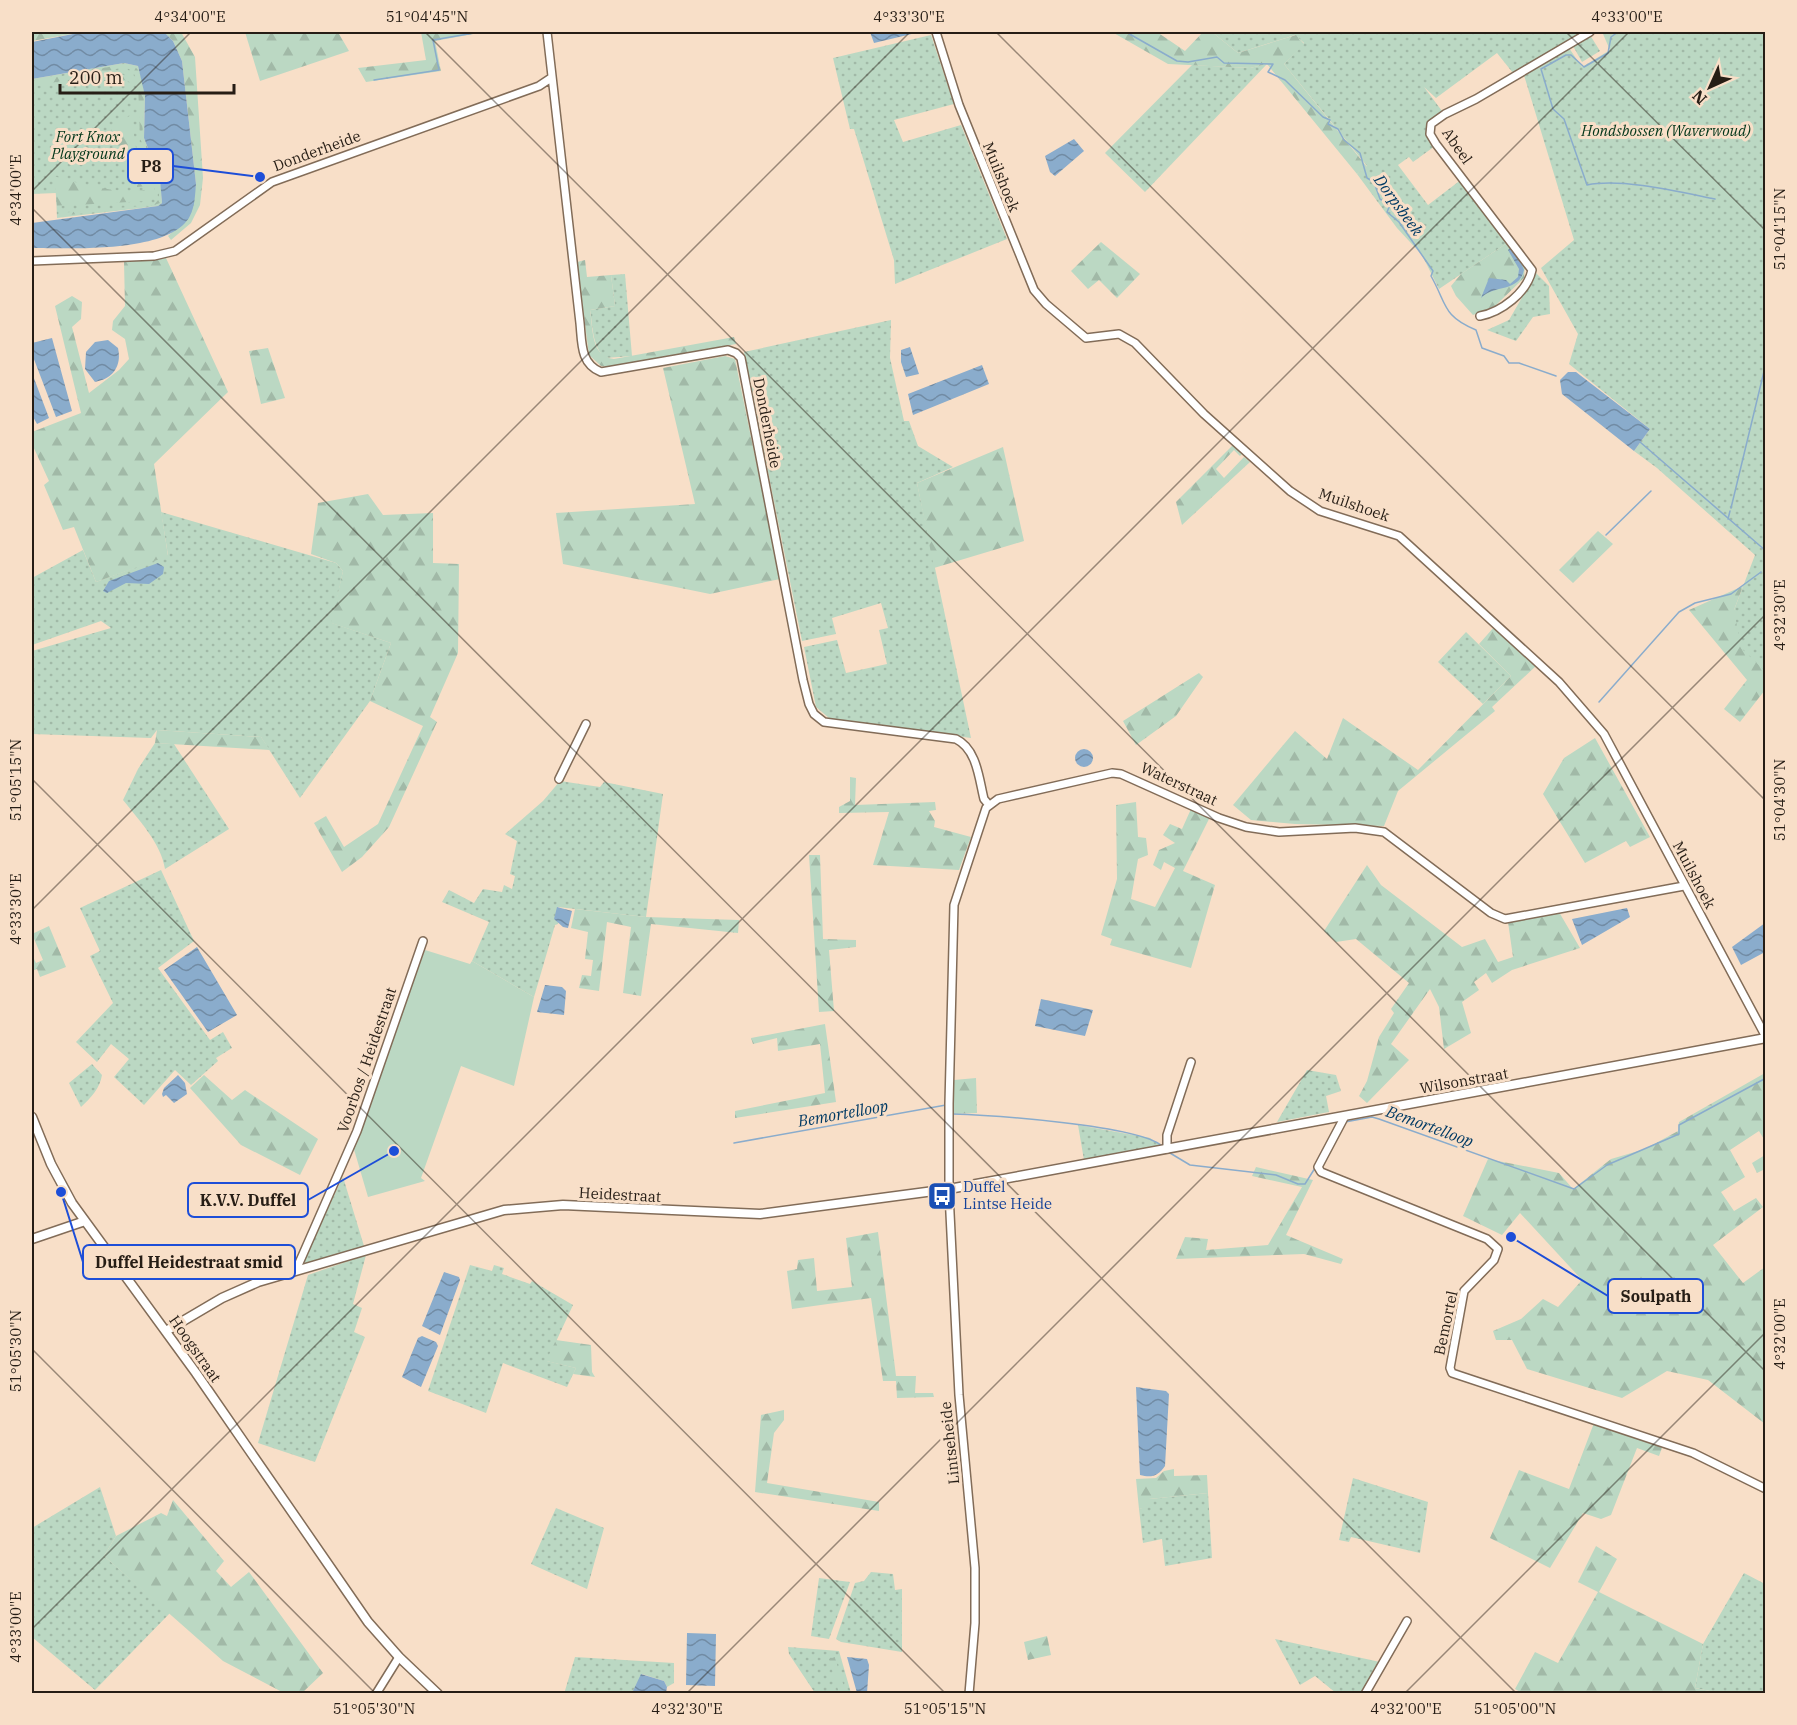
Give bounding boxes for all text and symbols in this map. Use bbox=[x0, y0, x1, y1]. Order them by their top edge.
text: 4°34'00"E bbox=[154, 7, 226, 26]
text: 51°04'45"N bbox=[386, 7, 468, 26]
text: 4°33'30"E bbox=[873, 7, 945, 26]
text: 4°33'00"E bbox=[1591, 7, 1663, 26]
scale bar bbox=[60, 57, 234, 95]
north arrow bbox=[1680, 57, 1740, 117]
text: 200 m bbox=[69, 66, 123, 89]
text: N bbox=[1688, 86, 1711, 109]
park label: Hondsbossen (Waverwoud) bbox=[1580, 121, 1751, 140]
street label: Abeel bbox=[1438, 124, 1477, 168]
street label: Donderheide bbox=[270, 126, 363, 175]
park label: Fort Knox Playground bbox=[50, 127, 126, 163]
street label: Muilshoek bbox=[979, 139, 1024, 215]
callout: P8 bbox=[128, 149, 173, 183]
text: 4°34'00"E bbox=[6, 154, 25, 226]
text: P8 bbox=[141, 156, 162, 176]
water label: Dorpsbeek bbox=[1369, 170, 1428, 240]
text: 51°04'15"N bbox=[1770, 188, 1789, 270]
street label: Donderheide bbox=[749, 376, 786, 470]
street label: Muilshoek bbox=[1316, 484, 1392, 526]
text: 4°32'30"E bbox=[1770, 579, 1789, 651]
text: 51°05'15"N bbox=[6, 739, 25, 821]
street label: Waterstraat bbox=[1138, 758, 1221, 810]
text: 51°04'30"N bbox=[1770, 759, 1789, 841]
street label: Muilshoek bbox=[1669, 838, 1720, 912]
text: 4°33'30"E bbox=[6, 873, 25, 945]
street label: Voorbos / Heidestraat bbox=[333, 985, 400, 1135]
street label: Wilsonstraat bbox=[1418, 1063, 1510, 1098]
water label: Bemortelloop bbox=[795, 1095, 890, 1131]
water label: Bemortelloop bbox=[1383, 1101, 1476, 1151]
place label: Duffel Lintse Heide bbox=[963, 1177, 1052, 1213]
bus stop icon: Duffel Lintse Heide bbox=[926, 1180, 958, 1212]
callout: K.V.V. Duffel bbox=[188, 1183, 308, 1217]
street label: Heidestraat bbox=[578, 1183, 662, 1206]
text: K.V.V. Duffel bbox=[200, 1190, 296, 1210]
callout: Duffel Heidestraat smid bbox=[83, 1245, 295, 1279]
text: Duffel Heidestraat smid bbox=[95, 1252, 283, 1272]
callout: Soulpath bbox=[1608, 1279, 1703, 1313]
text: Soulpath bbox=[1621, 1286, 1691, 1306]
street label: Bemortel bbox=[1429, 1289, 1462, 1357]
text: 4°32'00"E bbox=[1770, 1298, 1789, 1370]
text: 51°05'30"N bbox=[6, 1310, 25, 1392]
street label: Hoogstraat bbox=[165, 1311, 225, 1386]
street label: Lintseheide bbox=[936, 1401, 963, 1485]
text: 4°33'00"E bbox=[6, 1591, 25, 1663]
text: 51°05'30"N bbox=[333, 1699, 415, 1718]
text: 4°32'30"E bbox=[651, 1699, 723, 1718]
text: 51°05'15"N bbox=[904, 1699, 986, 1718]
text: 4°32'00"E bbox=[1370, 1699, 1442, 1718]
text: 51°05'00"N bbox=[1474, 1699, 1556, 1718]

